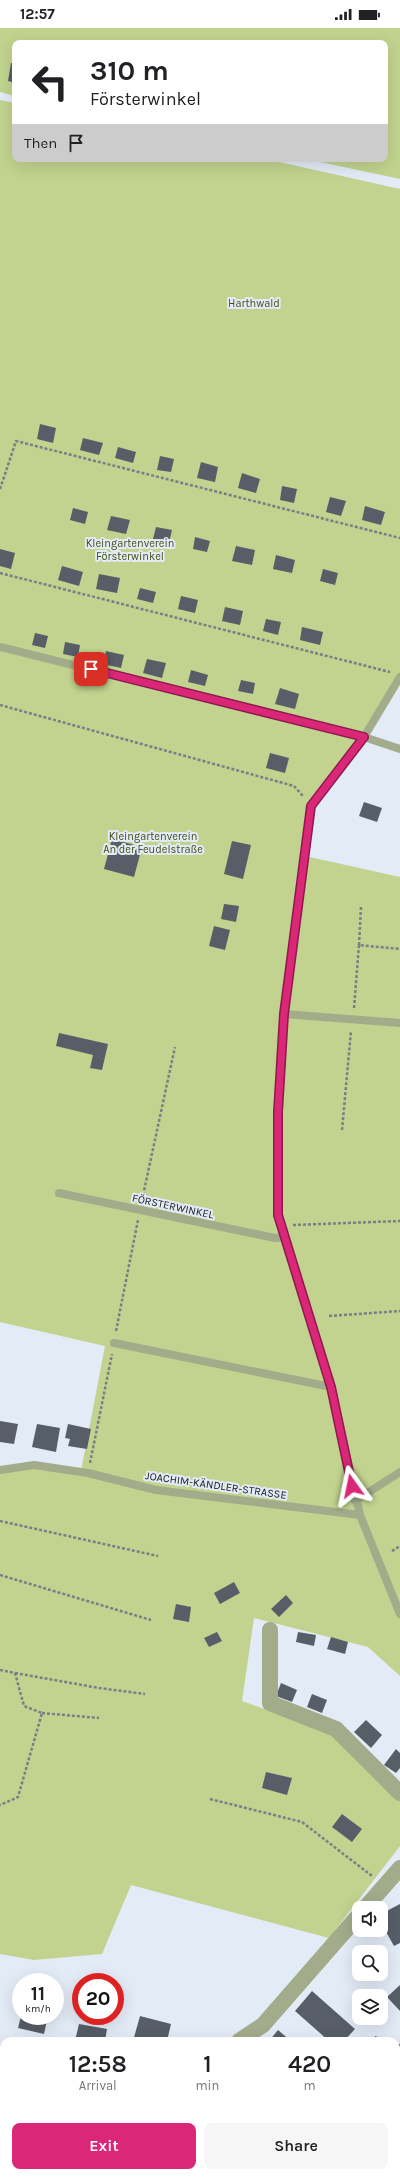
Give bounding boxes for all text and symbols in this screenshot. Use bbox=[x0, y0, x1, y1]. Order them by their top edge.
text: 12:57 bbox=[20, 5, 55, 23]
text: 310 m bbox=[90, 54, 169, 87]
icon: left bbox=[24, 56, 76, 108]
text: Försterwinkel bbox=[90, 88, 201, 110]
icon: arrive bbox=[65, 132, 87, 154]
text: Then bbox=[24, 134, 57, 152]
park label: Harthwald bbox=[228, 297, 280, 310]
park label: Kleingartenverein Försterwinkel bbox=[86, 537, 174, 563]
pin bbox=[74, 652, 108, 686]
icon: arrive bbox=[80, 658, 102, 680]
park label: Kleingartenverein An der Feudelstraße bbox=[103, 830, 203, 856]
street label: FÖRSTERWINKEL bbox=[131, 1191, 216, 1222]
position arrow bbox=[331, 1465, 373, 1507]
street label: JOACHIM-KÄNDLER-STRASSE bbox=[144, 1468, 288, 1502]
map controls bbox=[352, 1901, 388, 2025]
button: sound bbox=[352, 1901, 388, 1937]
button: search bbox=[352, 1945, 388, 1981]
speed limit sign: 20 bbox=[72, 1973, 124, 2025]
text: 11 bbox=[31, 1982, 45, 2005]
button: layers bbox=[352, 1989, 388, 2025]
text: km/h bbox=[25, 2003, 51, 2015]
text: 12:58 bbox=[69, 2050, 127, 2078]
text: 1 bbox=[203, 2050, 212, 2078]
text: 420 bbox=[288, 2050, 331, 2078]
text: Arrival bbox=[79, 2078, 117, 2093]
text: min bbox=[195, 2078, 219, 2093]
text: m bbox=[304, 2078, 316, 2093]
button: Exit bbox=[12, 2123, 196, 2169]
button: Share bbox=[204, 2123, 388, 2169]

